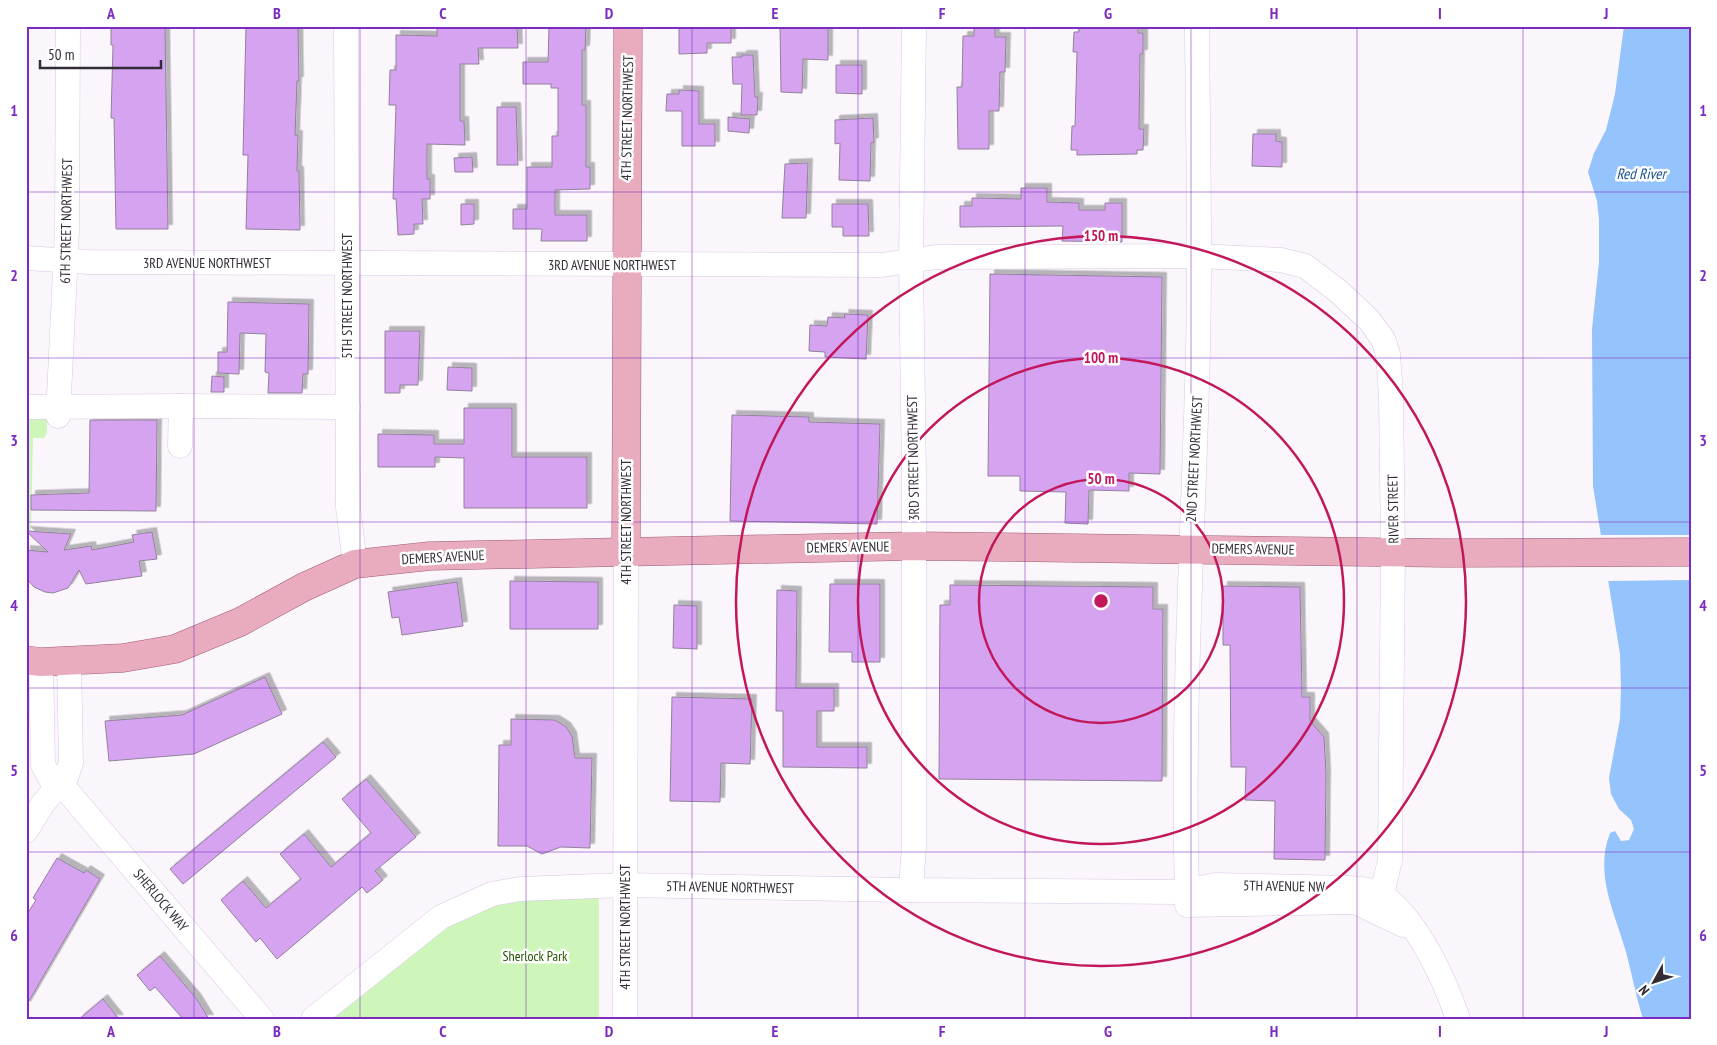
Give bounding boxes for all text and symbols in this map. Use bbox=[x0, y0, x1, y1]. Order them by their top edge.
text: A bbox=[106, 3, 116, 23]
text: B bbox=[273, 3, 281, 23]
text: C bbox=[439, 3, 447, 23]
text: D bbox=[605, 3, 614, 23]
text: E bbox=[772, 3, 779, 23]
text: F bbox=[939, 3, 946, 23]
text: G bbox=[1104, 3, 1112, 23]
text: H bbox=[1270, 3, 1278, 23]
text: I bbox=[1438, 3, 1442, 23]
text: J bbox=[1603, 3, 1608, 23]
scale bar bbox=[40, 38, 161, 70]
text: 50 m bbox=[48, 45, 74, 64]
street label: 4TH STREET NORTHWEST bbox=[617, 54, 637, 181]
text: 1 bbox=[10, 100, 18, 120]
text: 1 bbox=[1699, 100, 1707, 120]
street label: 6TH STREET NORTHWEST bbox=[56, 157, 76, 284]
water label: Red River bbox=[1616, 164, 1667, 183]
text: 150 m bbox=[1084, 226, 1118, 245]
street label: 5TH STREET NORTHWEST bbox=[338, 233, 356, 359]
street label: 3RD AVENUE NORTHWEST bbox=[143, 254, 272, 272]
street label: 3RD AVENUE NORTHWEST bbox=[548, 256, 677, 274]
text: 2 bbox=[10, 265, 18, 285]
text: 2 bbox=[1699, 265, 1707, 285]
text: 100 m bbox=[1084, 348, 1118, 367]
street label: 3RD STREET NORTHWEST bbox=[903, 394, 923, 521]
street label: 2ND STREET NORTHWEST bbox=[1182, 395, 1206, 523]
text: 3 bbox=[10, 430, 18, 450]
text: 3 bbox=[1699, 430, 1707, 450]
street label: 4TH STREET NORTHWEST bbox=[617, 459, 635, 585]
text: 50 m bbox=[1087, 469, 1115, 488]
street label: RIVER STREET bbox=[1383, 473, 1403, 544]
street label: DEMERS AVENUE bbox=[806, 537, 890, 557]
street label: DEMERS AVENUE bbox=[1211, 539, 1295, 559]
street label: DEMERS AVENUE bbox=[401, 546, 485, 568]
centre of rings bbox=[1092, 592, 1110, 610]
text: 4 bbox=[10, 595, 18, 615]
text: 4 bbox=[1699, 595, 1707, 615]
text: 5 bbox=[10, 760, 18, 780]
text: 5 bbox=[1699, 760, 1707, 780]
street label: 4TH STREET NORTHWEST bbox=[616, 864, 634, 990]
street label: SHERLOCK WAY bbox=[130, 865, 193, 935]
street label: 5TH AVENUE NW bbox=[1243, 876, 1326, 896]
street label: 5TH AVENUE NORTHWEST bbox=[666, 877, 795, 897]
text: 6 bbox=[10, 925, 18, 945]
text: 6 bbox=[1699, 925, 1707, 945]
park label: Sherlock Park bbox=[503, 947, 568, 965]
north arrow bbox=[1630, 958, 1680, 1008]
text: N bbox=[1635, 982, 1653, 999]
text: A bbox=[106, 1021, 116, 1041]
text: B bbox=[273, 1021, 281, 1041]
text: C bbox=[439, 1021, 447, 1041]
text: D bbox=[605, 1021, 614, 1041]
text: E bbox=[772, 1021, 779, 1041]
text: F bbox=[939, 1021, 946, 1041]
text: G bbox=[1104, 1021, 1112, 1041]
text: H bbox=[1270, 1021, 1278, 1041]
text: I bbox=[1438, 1021, 1442, 1041]
text: J bbox=[1603, 1021, 1608, 1041]

